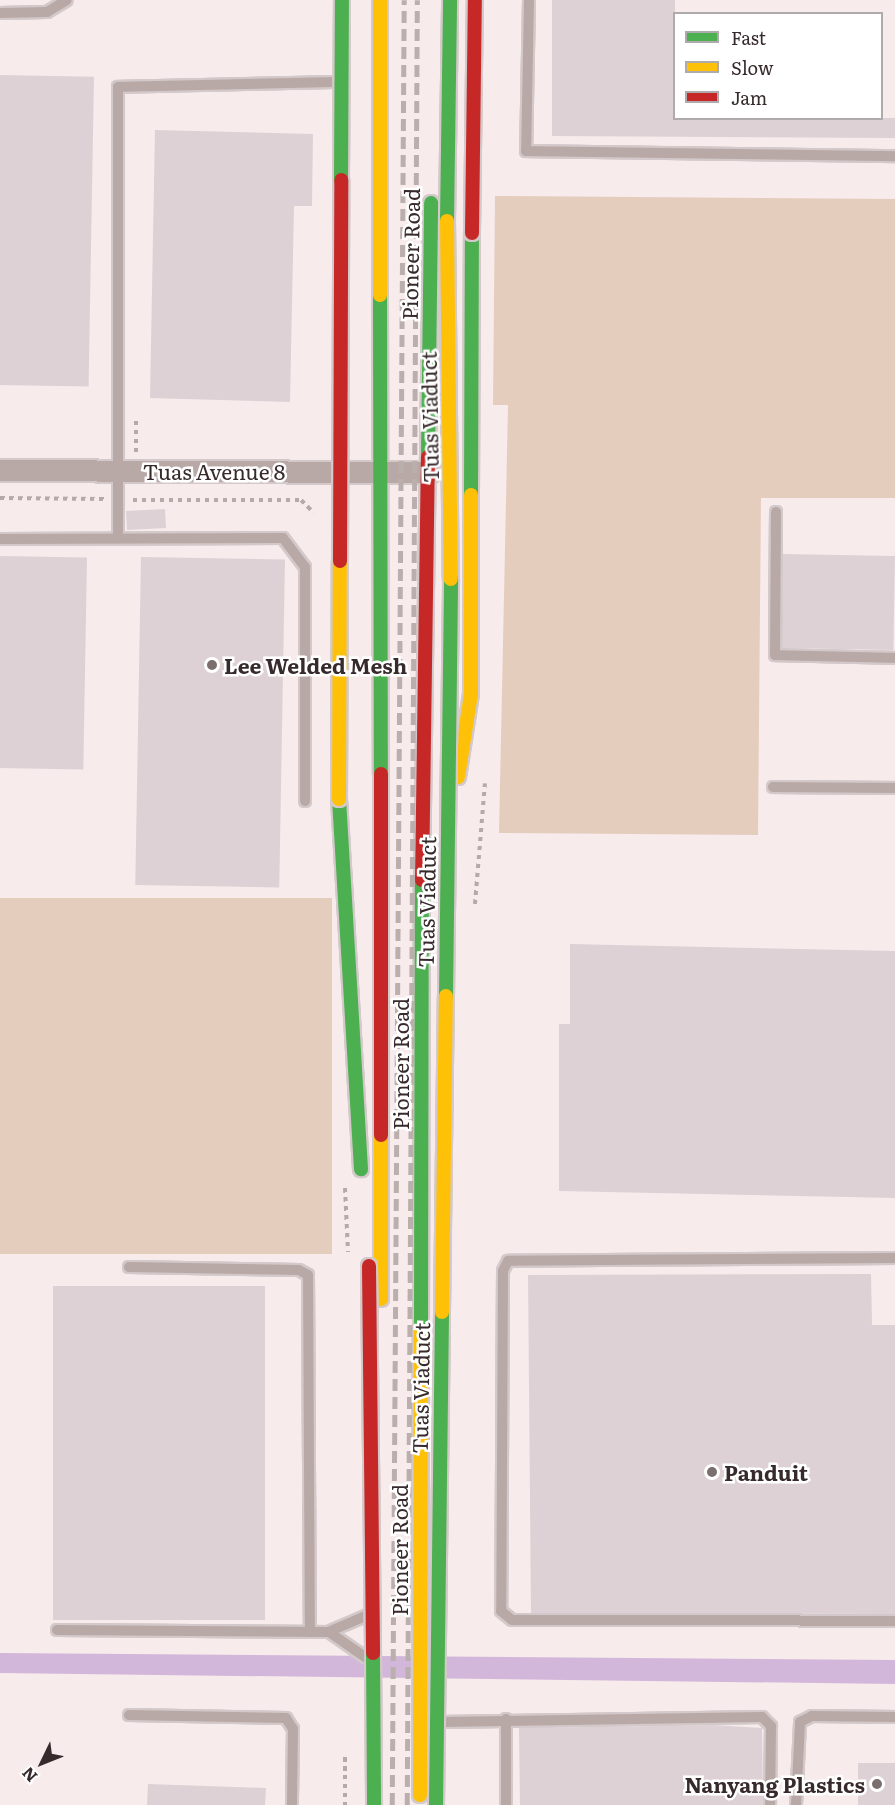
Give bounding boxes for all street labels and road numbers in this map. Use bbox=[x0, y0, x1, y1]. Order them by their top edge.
street label: Pioneer Road bbox=[396, 188, 424, 320]
street label: Tuas Viaduct bbox=[415, 351, 443, 483]
street label: Tuas Avenue 8 bbox=[143, 458, 285, 484]
street label: Tuas Viaduct bbox=[412, 836, 440, 968]
street label: Pioneer Road bbox=[387, 998, 413, 1130]
street label: Tuas Viaduct bbox=[406, 1322, 434, 1454]
street label: Pioneer Road bbox=[386, 1484, 412, 1616]

